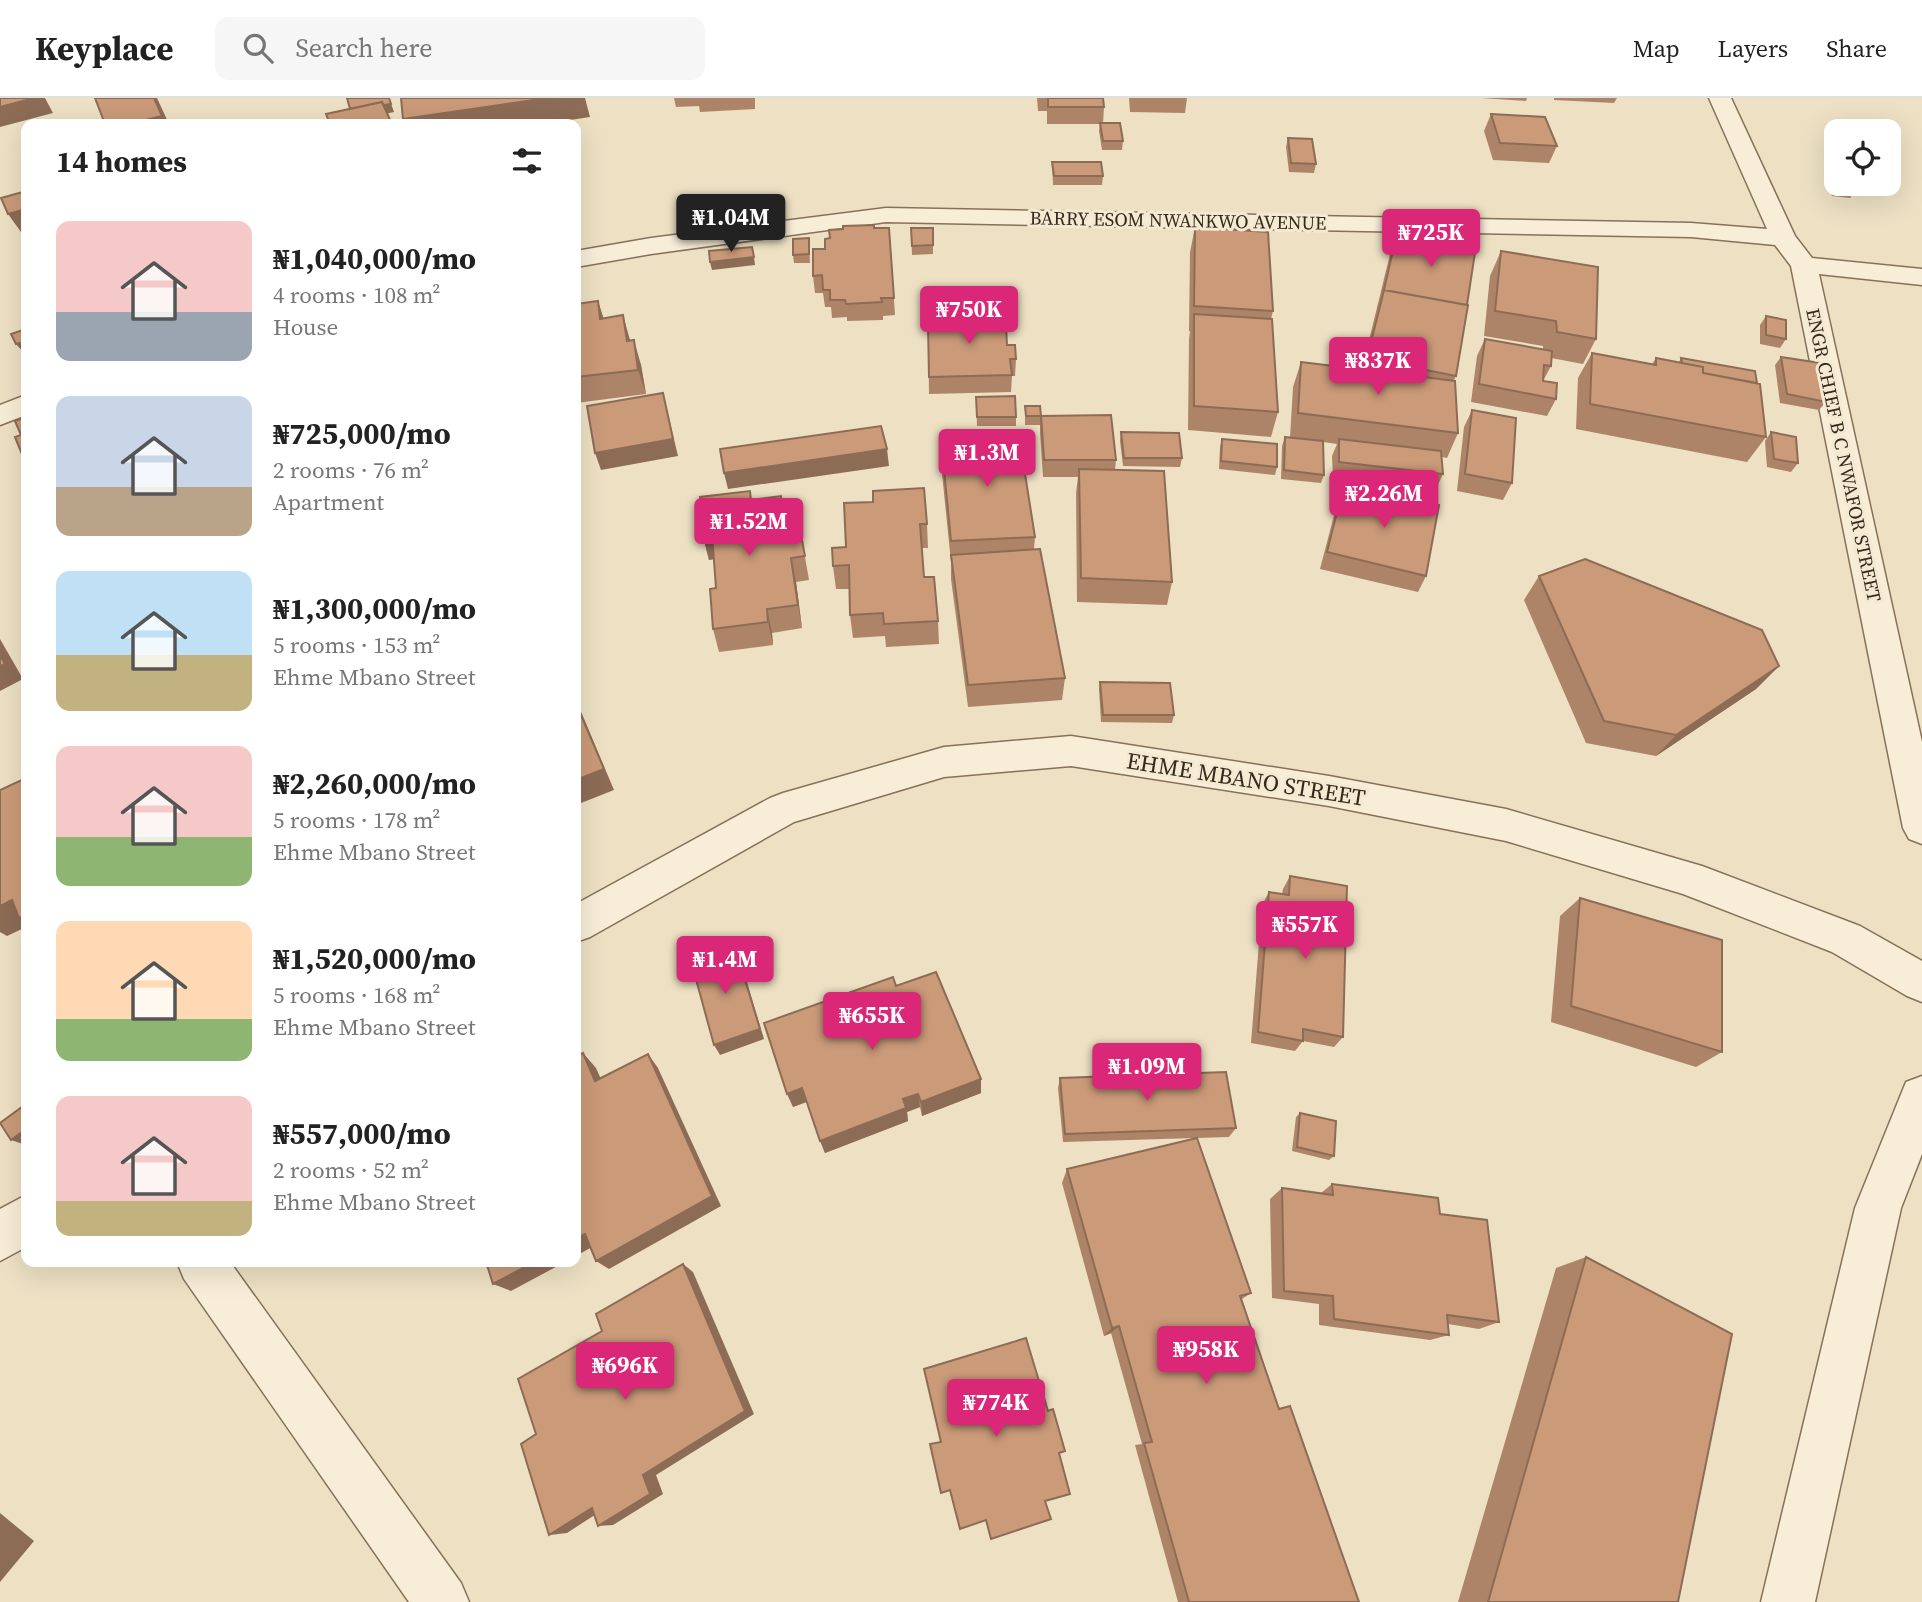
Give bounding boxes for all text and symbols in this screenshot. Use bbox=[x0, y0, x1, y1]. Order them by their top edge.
search box bbox=[215, 17, 705, 80]
text: Keyplace bbox=[35, 26, 173, 71]
icon: search bbox=[239, 29, 277, 67]
text: Search here bbox=[295, 30, 433, 66]
text: Map bbox=[1633, 32, 1680, 65]
text: Layers bbox=[1718, 32, 1788, 65]
text: Share bbox=[1826, 32, 1887, 65]
map controls bbox=[1824, 119, 1901, 196]
button: locate bbox=[1824, 119, 1901, 196]
text: 14 homes bbox=[56, 141, 187, 182]
icon: filters bbox=[508, 142, 546, 180]
pin: ₦1.04M bbox=[674, 194, 788, 254]
text: ₦1.04M bbox=[692, 201, 770, 233]
street label: BARRY ESOM NWANKWO AVENUE bbox=[1029, 204, 1327, 236]
pin: ₦725K bbox=[1382, 209, 1480, 269]
text: ₦725K bbox=[1398, 216, 1464, 248]
text: ₦1,040,000/mo bbox=[273, 238, 476, 279]
icon: home bbox=[112, 249, 196, 333]
text: 4 rooms · 108 m² bbox=[273, 279, 440, 311]
pin: ₦750K bbox=[920, 286, 1018, 346]
text: ₦750K bbox=[936, 293, 1002, 325]
street label: ENGR CHIEF B C NWAFOR STREET bbox=[1800, 306, 1888, 605]
text: House bbox=[273, 311, 338, 343]
pin: ₦837K bbox=[1329, 338, 1427, 397]
text: ₦837K bbox=[1345, 344, 1411, 376]
text: ₦725,000/mo bbox=[273, 413, 451, 454]
icon: home bbox=[112, 424, 196, 508]
pin: ₦1.3M bbox=[938, 430, 1036, 489]
text: ₦1.3M bbox=[955, 436, 1019, 468]
text: 2 rooms · 76 m² bbox=[273, 454, 429, 486]
pin: ₦2.26M bbox=[1327, 470, 1441, 530]
text: ₦2.26M bbox=[1345, 477, 1423, 509]
text: Apartment bbox=[273, 486, 384, 518]
pin: ₦1.52M bbox=[692, 498, 806, 558]
text: ₦1.52M bbox=[710, 505, 788, 537]
text: ₦1,300,000/mo bbox=[273, 588, 476, 629]
icon: home bbox=[112, 599, 196, 683]
text: 5 rooms · 153 m² bbox=[273, 629, 440, 661]
text: Ehme Mbano Street bbox=[273, 661, 476, 693]
street label: EHME MBANO STREET bbox=[1124, 744, 1368, 814]
text: ₦2,260,000/mo bbox=[273, 763, 476, 804]
icon: home bbox=[112, 774, 196, 858]
text: 5 rooms · 178 m² bbox=[273, 804, 440, 836]
text: Ehme Mbano Street bbox=[273, 836, 476, 868]
pin: ₦557K bbox=[1256, 902, 1354, 961]
text: ₦557K bbox=[1272, 908, 1338, 940]
pin: ₦1.4M bbox=[676, 936, 774, 996]
text: ₦1,520,000/mo bbox=[273, 938, 476, 979]
text: ₦1.4M bbox=[693, 943, 757, 975]
icon: home bbox=[112, 949, 196, 1033]
text: 5 rooms · 168 m² bbox=[273, 979, 440, 1011]
pin: ₦655K bbox=[823, 992, 921, 1052]
text: ₦655K bbox=[839, 999, 905, 1031]
text: Ehme Mbano Street bbox=[273, 1011, 476, 1043]
pin: ₦1.09M bbox=[1090, 1044, 1204, 1103]
text: ₦1.09M bbox=[1108, 1050, 1186, 1082]
text: ₦557,000/mo bbox=[273, 1113, 451, 1154]
icon: home bbox=[112, 1124, 196, 1208]
text: 2 rooms · 52 m² bbox=[273, 1154, 429, 1186]
text: Ehme Mbano Street bbox=[273, 1186, 476, 1218]
pin: ₦958K bbox=[1157, 1326, 1255, 1386]
text: ₦958K bbox=[1173, 1333, 1239, 1365]
pin: ₦696K bbox=[576, 1342, 674, 1402]
text: ₦696K bbox=[592, 1349, 658, 1381]
pin: ₦774K bbox=[947, 1380, 1045, 1439]
text: ₦774K bbox=[963, 1386, 1029, 1418]

